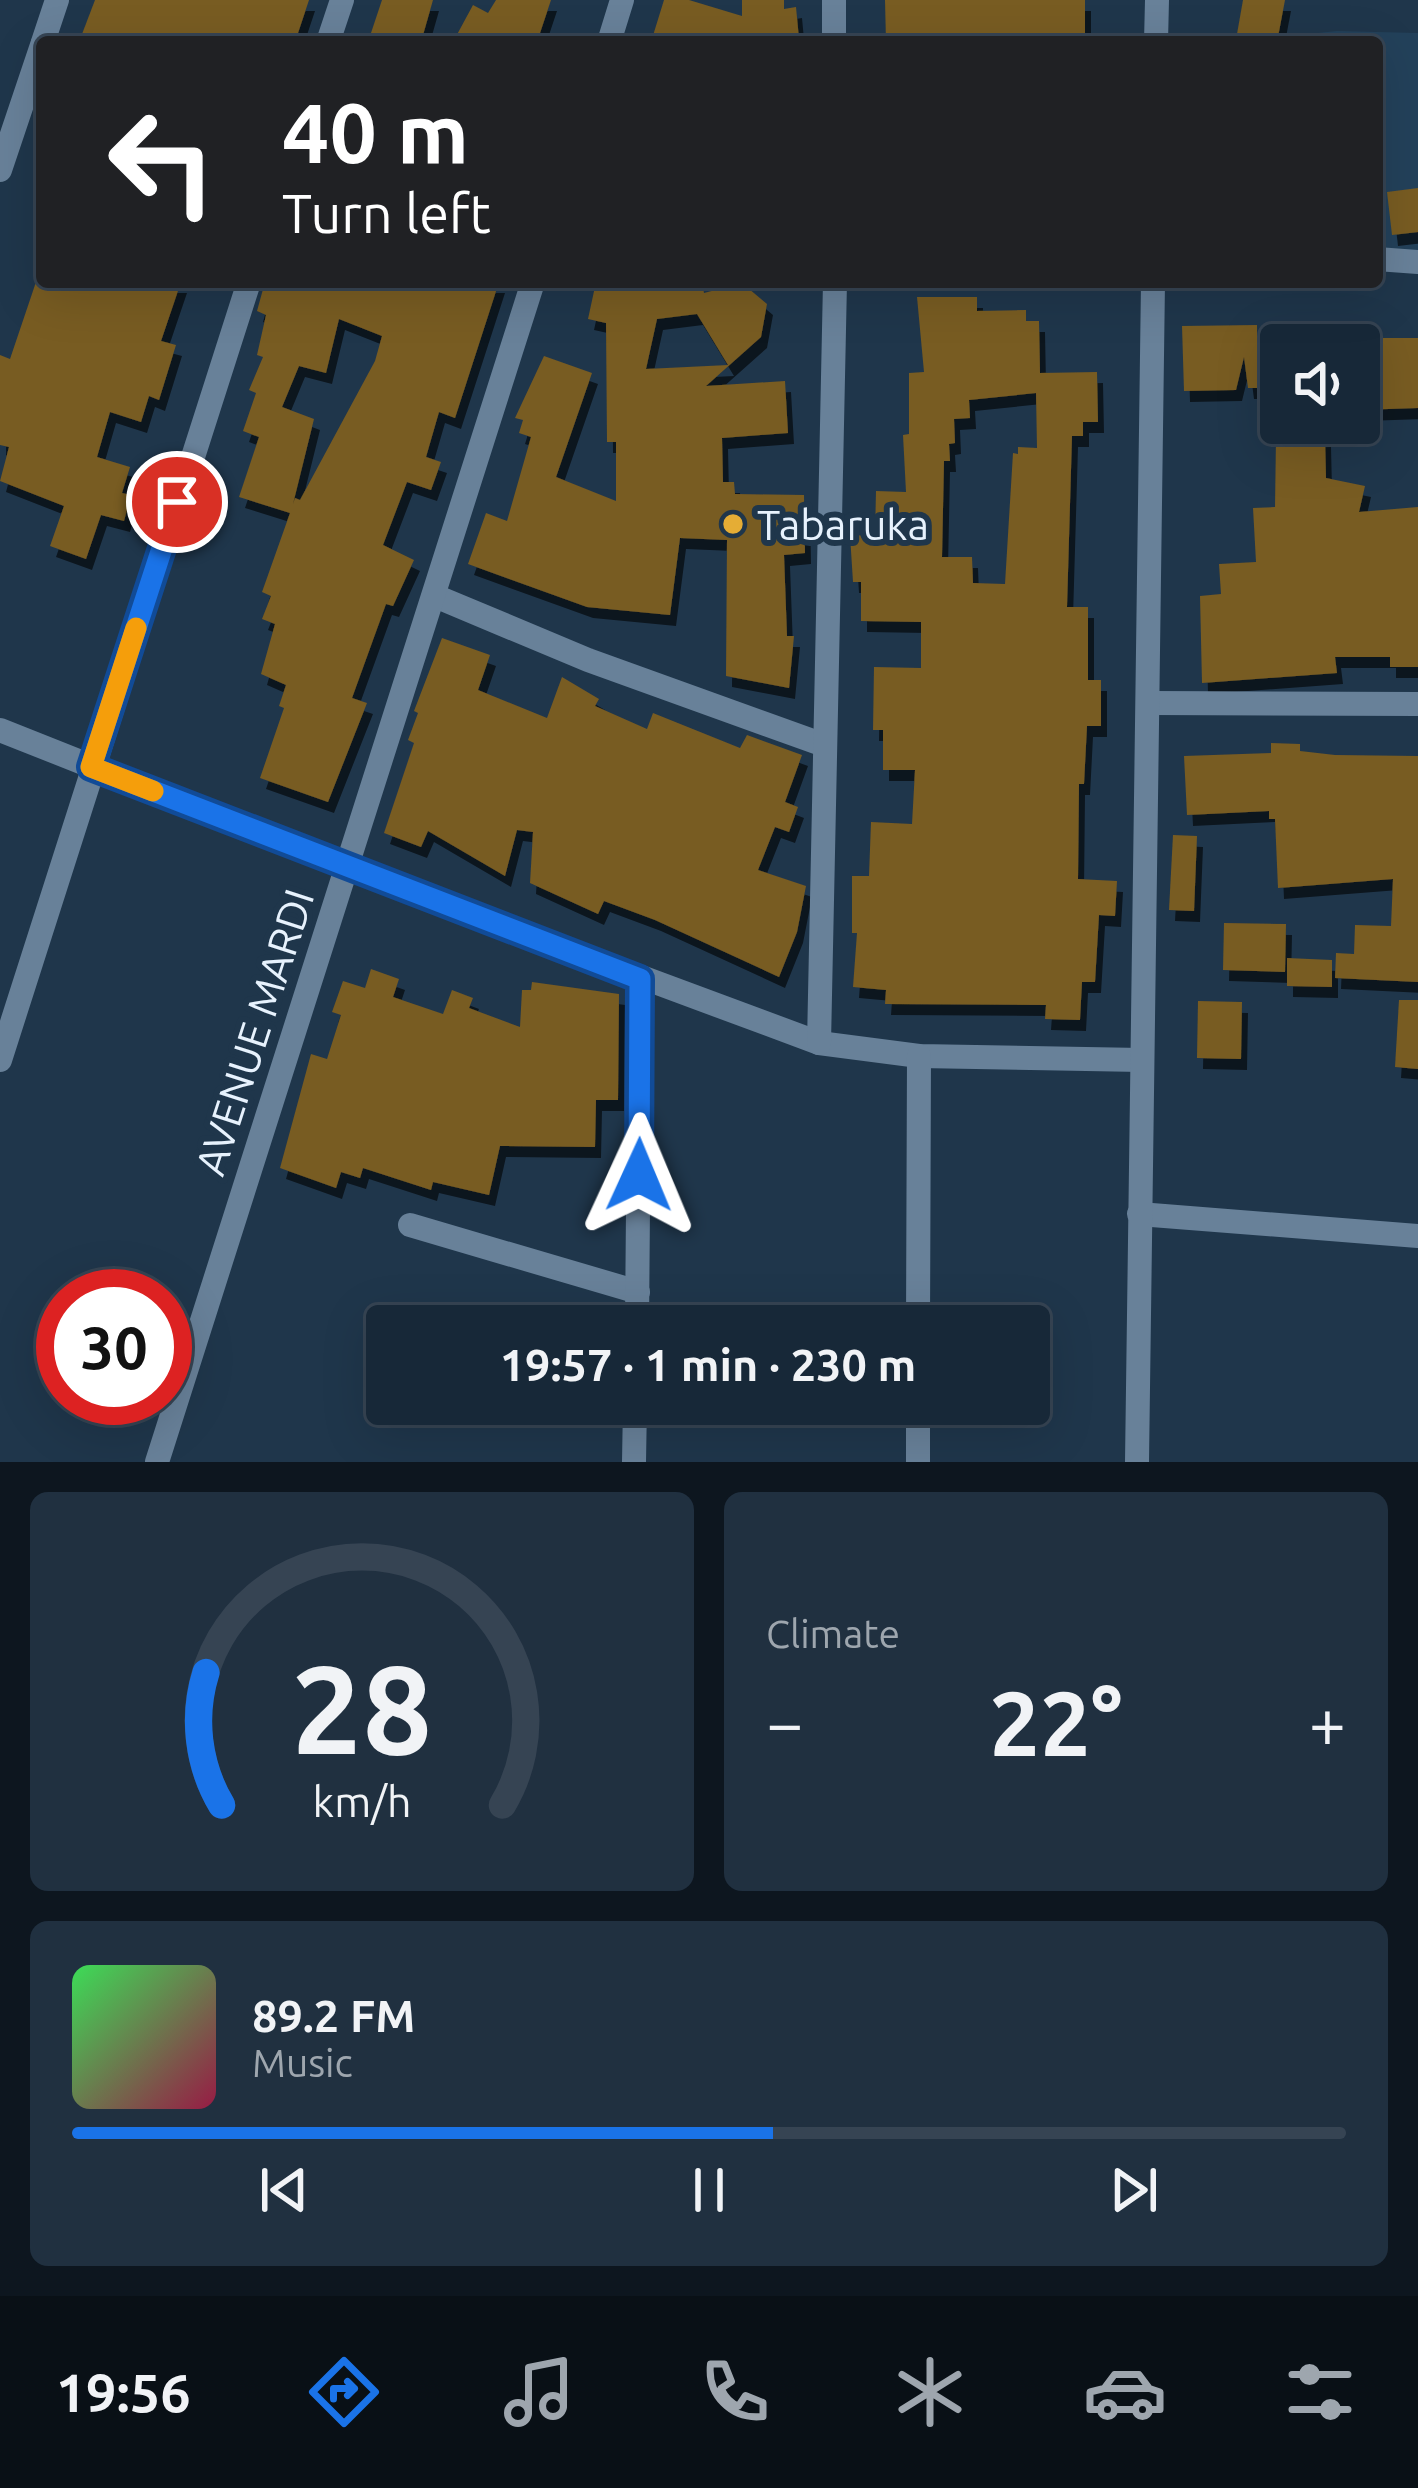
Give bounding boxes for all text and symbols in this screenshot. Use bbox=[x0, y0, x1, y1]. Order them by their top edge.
icon: left bbox=[84, 84, 240, 240]
text: 40 m bbox=[282, 85, 469, 179]
text: Turn left bbox=[282, 183, 491, 243]
map controls bbox=[1260, 324, 1380, 444]
button: sound bbox=[1260, 324, 1380, 444]
pin bbox=[126, 451, 228, 553]
icon: arrive bbox=[144, 469, 210, 535]
place label: Tabaruka bbox=[757, 501, 929, 548]
marker: Tabaruka bbox=[720, 511, 746, 537]
street label: AVENUE MARDI bbox=[186, 883, 322, 1181]
position arrow bbox=[576, 1112, 702, 1238]
speed limit sign: 30 bbox=[36, 1269, 192, 1425]
text: 19:57 · 1 min · 230 m bbox=[500, 1339, 916, 1390]
text: Climate bbox=[766, 1612, 900, 1655]
text: 28 bbox=[292, 1638, 432, 1778]
text: 22° bbox=[989, 1672, 1123, 1773]
text: − bbox=[766, 1685, 803, 1759]
text: + bbox=[1309, 1685, 1346, 1759]
text: km/h bbox=[312, 1776, 412, 1824]
text: 89.2 FM bbox=[252, 1990, 415, 2041]
text: Music bbox=[252, 2041, 353, 2084]
icon: previous bbox=[251, 2157, 317, 2223]
icon: pause bbox=[676, 2157, 742, 2223]
icon: next bbox=[1101, 2157, 1167, 2223]
icon: directions bbox=[302, 2350, 386, 2434]
icon: music bbox=[497, 2350, 581, 2434]
icon: phone bbox=[693, 2350, 777, 2434]
icon: climate bbox=[888, 2350, 972, 2434]
icon: car bbox=[1083, 2350, 1167, 2434]
icon: filters bbox=[1278, 2350, 1362, 2434]
text: 19:56 bbox=[56, 2362, 191, 2422]

